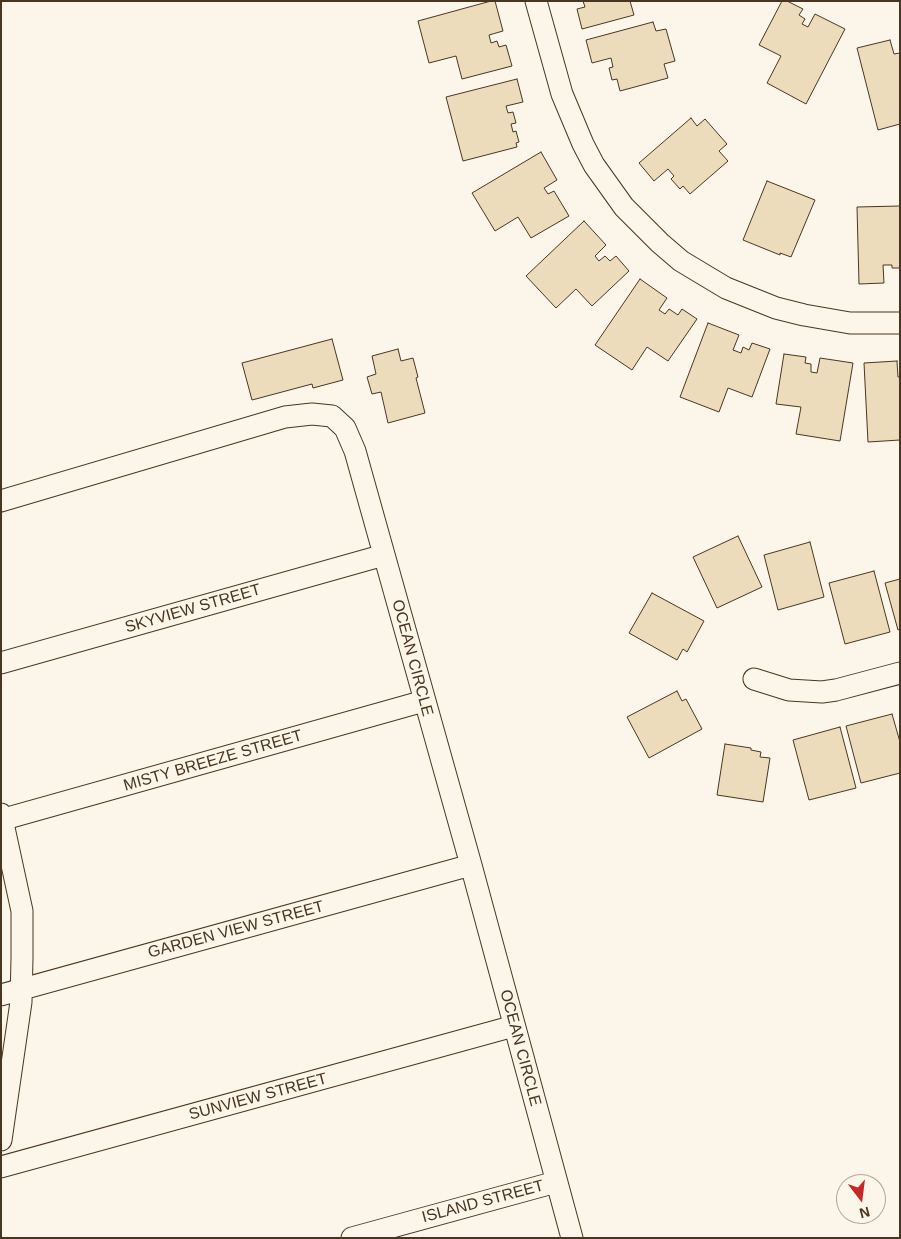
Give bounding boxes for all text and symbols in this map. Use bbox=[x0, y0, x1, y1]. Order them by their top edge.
street label: SKYVIEW STREET bbox=[123, 580, 263, 638]
street label: OCEAN CIRCLE bbox=[387, 598, 437, 718]
street label: MISTY BREEZE STREET bbox=[121, 726, 305, 796]
street label: GARDEN VIEW STREET bbox=[146, 897, 326, 963]
street label: OCEAN CIRCLE bbox=[495, 988, 545, 1108]
street label: SUNVIEW STREET bbox=[187, 1069, 329, 1125]
north arrow bbox=[836, 1174, 886, 1224]
street label: ISLAND STREET bbox=[420, 1177, 546, 1227]
text: N bbox=[858, 1203, 872, 1222]

